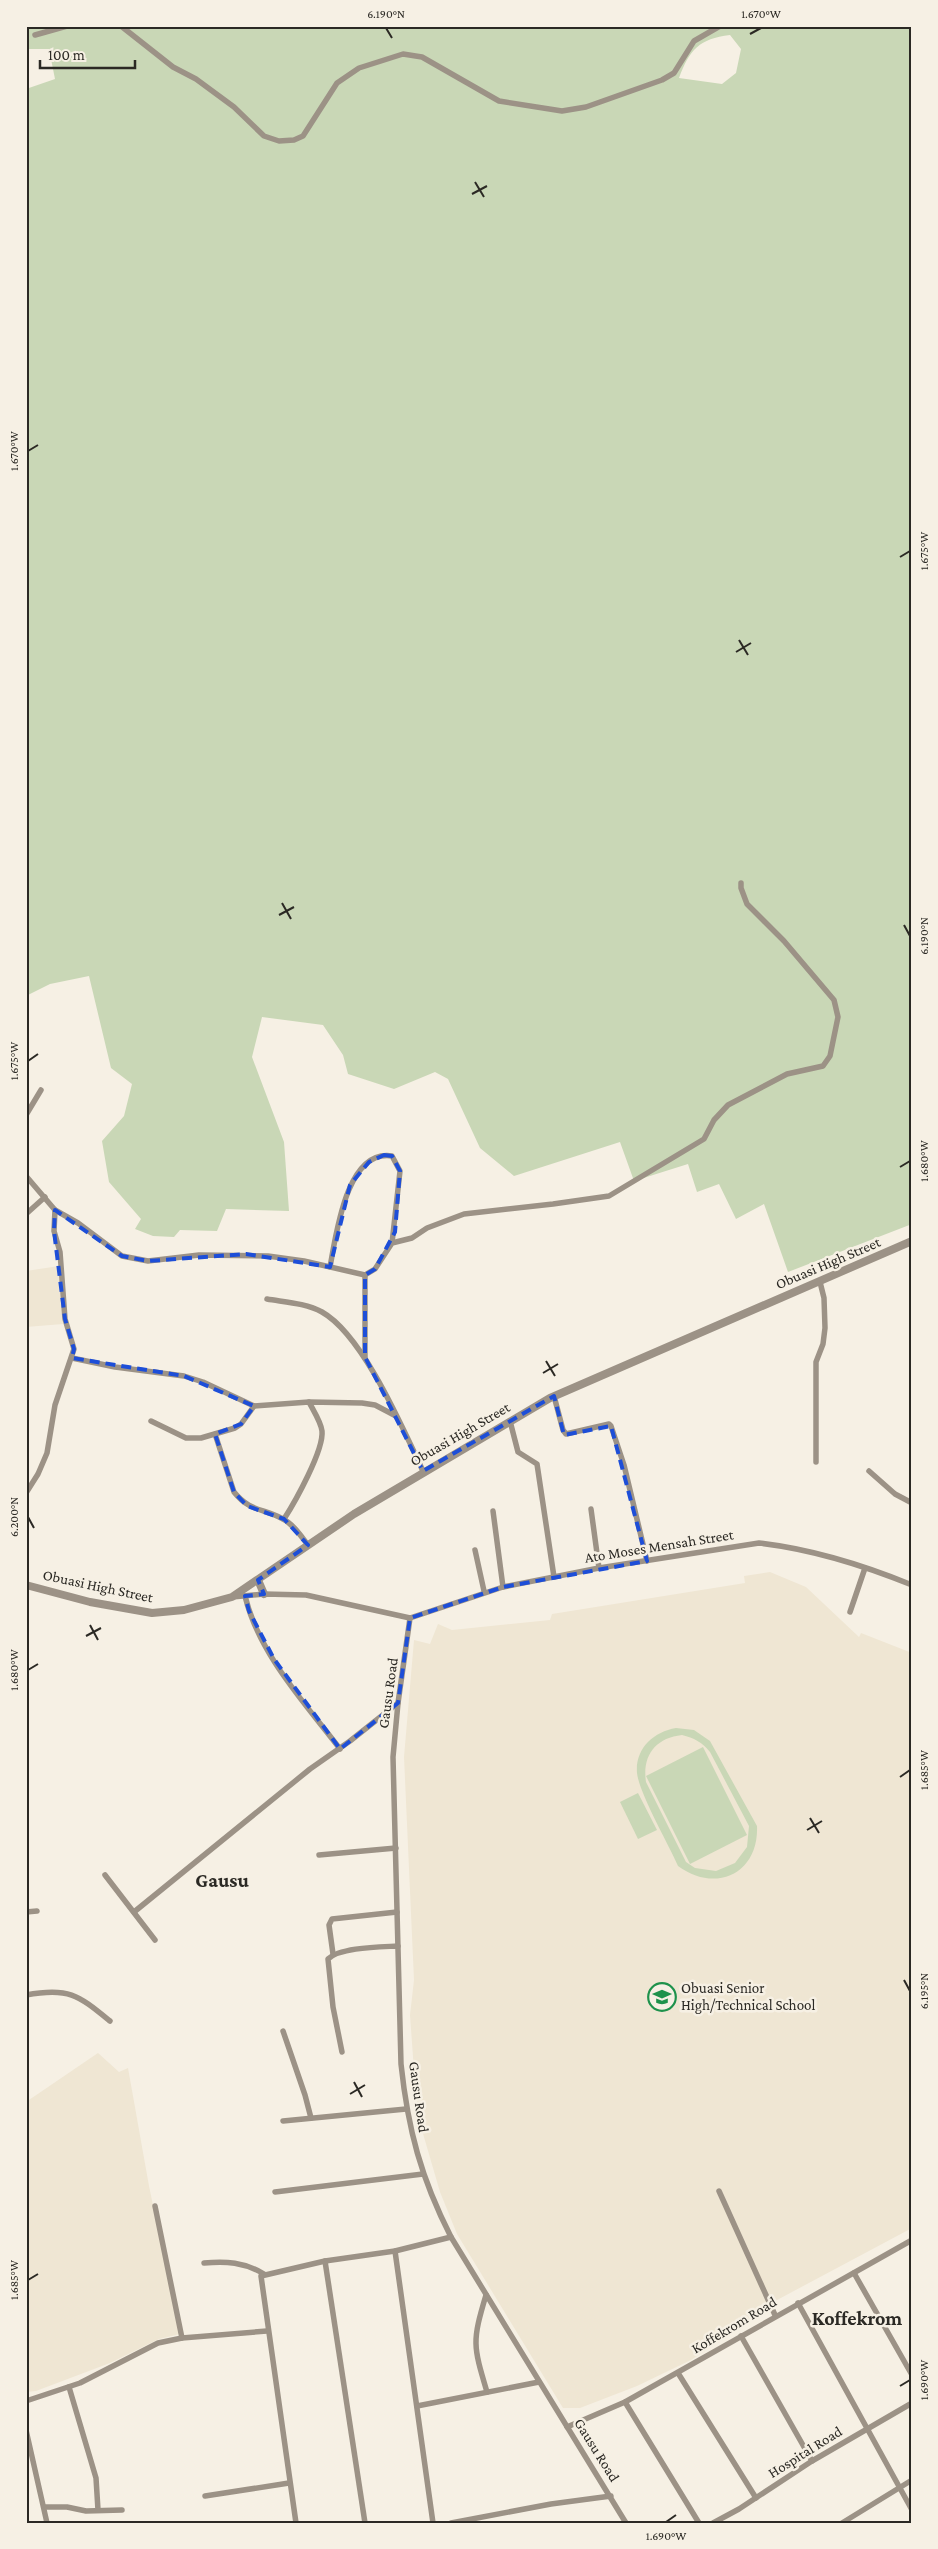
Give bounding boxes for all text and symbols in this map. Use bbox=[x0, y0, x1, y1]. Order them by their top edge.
text: 6.190°N bbox=[367, 7, 405, 21]
text: 1.670°W bbox=[741, 7, 781, 21]
scale bar bbox=[40, 38, 135, 70]
text: 100 m bbox=[48, 47, 85, 63]
text: 1.670°W bbox=[7, 431, 21, 471]
text: 1.675°W bbox=[917, 532, 931, 570]
text: 6.190°N bbox=[917, 917, 931, 955]
text: 1.675°W bbox=[7, 1042, 21, 1080]
text: 1.680°W bbox=[917, 1140, 931, 1182]
street label: Obuasi High Street bbox=[773, 1233, 884, 1293]
street label: Obuasi High Street bbox=[407, 1398, 514, 1470]
text: 6.200°N bbox=[7, 1497, 21, 1537]
street label: Ato Moses Mensah Street bbox=[583, 1526, 736, 1566]
street label: Obuasi High Street bbox=[41, 1566, 156, 1607]
text: 1.680°W bbox=[7, 1649, 21, 1691]
street label: Gausu Road bbox=[375, 1656, 401, 1729]
text: 1.685°W bbox=[917, 1750, 931, 1790]
district label: Gausu bbox=[195, 1869, 249, 1891]
text: 6.195°N bbox=[917, 1973, 931, 2009]
place label: Obuasi Senior High/Technical School bbox=[681, 1980, 816, 2014]
school or university icon: Obuasi Senior High/Technical School bbox=[647, 1982, 677, 2012]
street label: Gausu Road bbox=[406, 2061, 432, 2134]
text: 1.685°W bbox=[7, 2260, 21, 2300]
street label: Koffekrom Road bbox=[689, 2293, 779, 2357]
district label: Koffekrom bbox=[812, 2307, 902, 2329]
text: 1.690°W bbox=[917, 2360, 931, 2400]
street label: Gausu Road bbox=[571, 2415, 623, 2485]
street label: Hospital Road bbox=[765, 2423, 845, 2482]
text: 1.690°W bbox=[646, 2529, 686, 2543]

